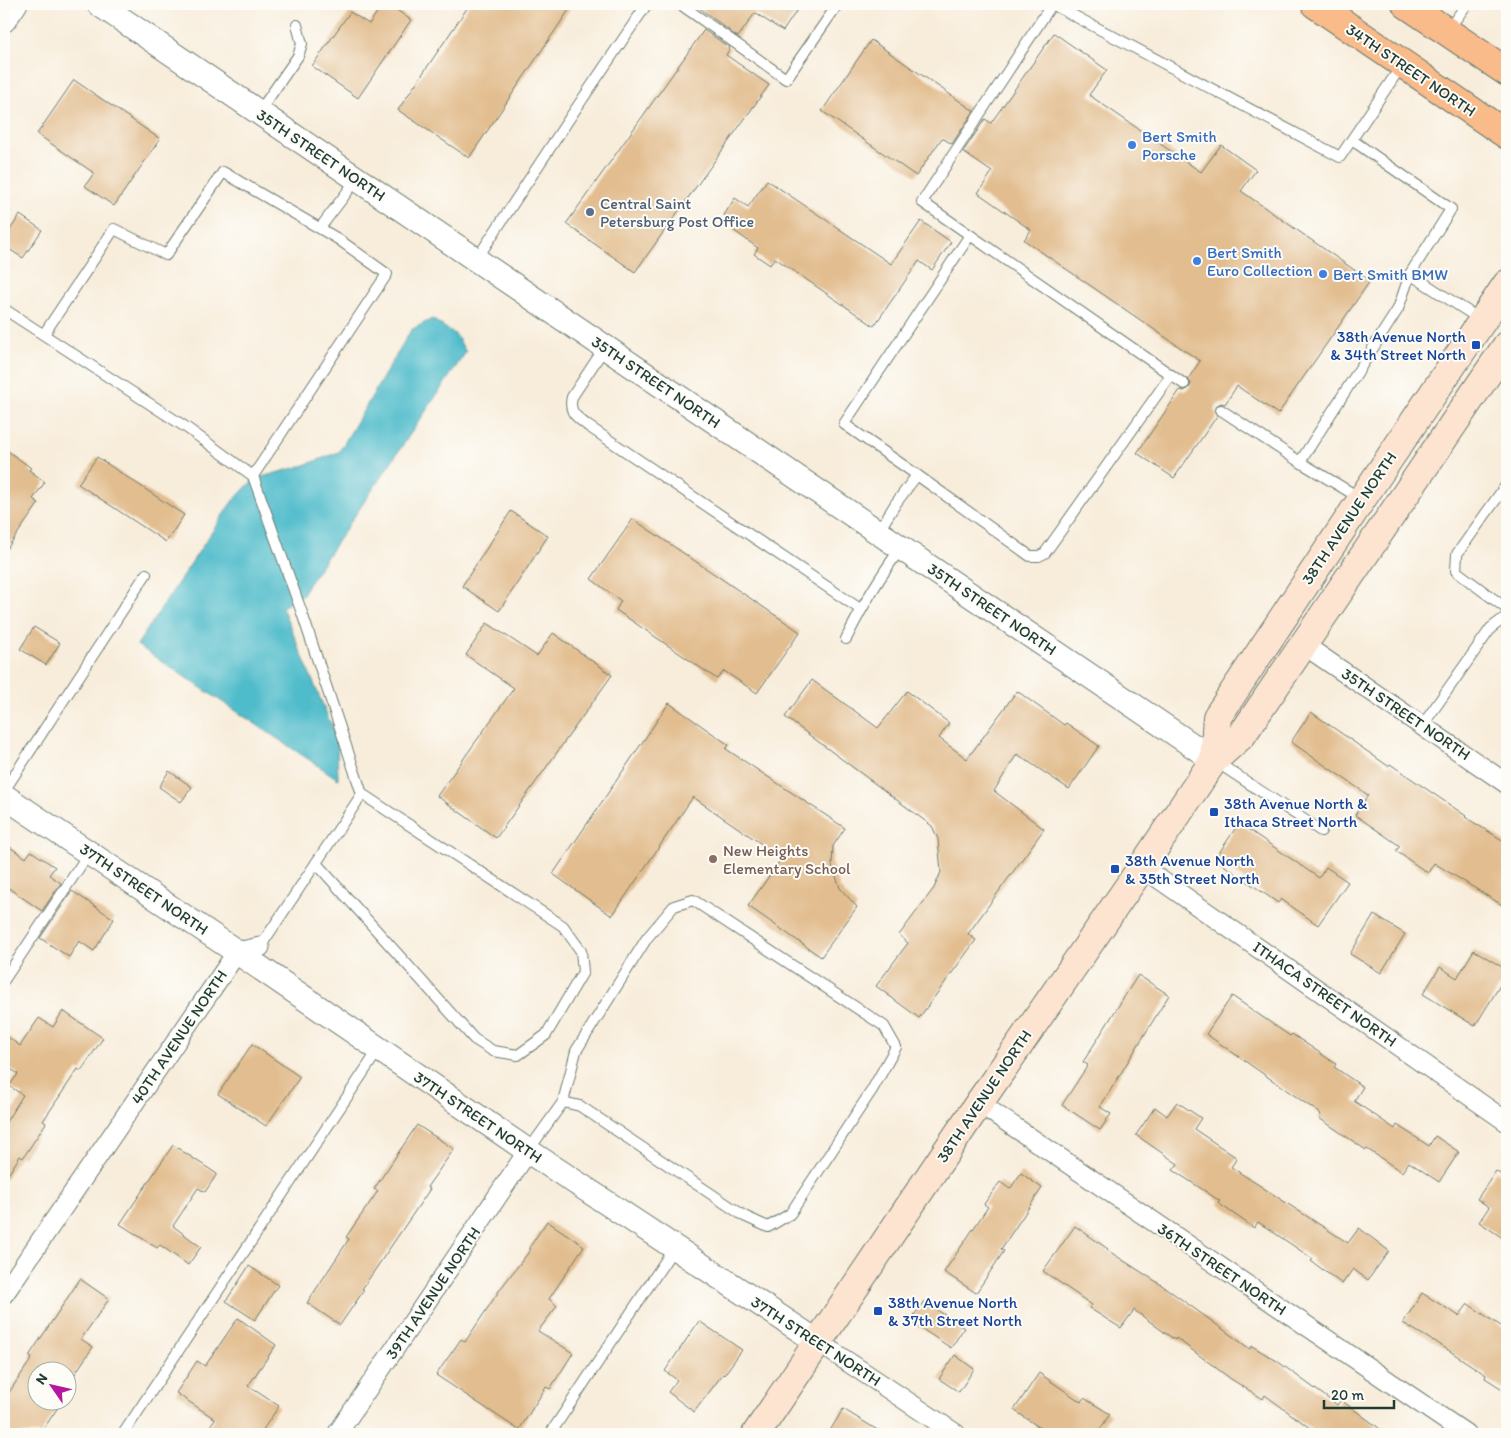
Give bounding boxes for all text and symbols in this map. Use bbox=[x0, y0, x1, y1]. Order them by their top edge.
street label: 34TH STREET NORTH bbox=[1342, 19, 1480, 121]
street label: 35TH STREET NORTH bbox=[253, 105, 389, 205]
place label: Bert Smith Porsche bbox=[1142, 127, 1217, 164]
marker: Bert Smith Porsche bbox=[1126, 139, 1138, 151]
place label: Central Saint Petersburg Post Office bbox=[600, 194, 754, 231]
marker: Central Saint Petersburg Post Office bbox=[584, 206, 596, 218]
place label: Bert Smith Euro Collection bbox=[1207, 243, 1313, 280]
marker: Bert Smith Euro Collection bbox=[1191, 255, 1203, 267]
place label: Bert Smith BMW bbox=[1333, 265, 1448, 284]
marker: Bert Smith BMW bbox=[1317, 268, 1329, 280]
place label: 38th Avenue North & 34th Street North bbox=[1330, 327, 1466, 364]
street label: 35TH STREET NORTH bbox=[588, 332, 724, 432]
marker: 38th Avenue North & 34th Street North bbox=[1470, 339, 1482, 351]
street label: 38TH AVENUE NORTH bbox=[1298, 448, 1400, 588]
street label: 35TH STREET NORTH bbox=[924, 559, 1060, 659]
street label: 35TH STREET NORTH bbox=[1338, 664, 1474, 764]
place label: 38th Avenue North & Ithaca Street North bbox=[1224, 794, 1368, 831]
marker: 38th Avenue North & Ithaca Street North bbox=[1208, 806, 1220, 818]
street label: 37TH STREET NORTH bbox=[76, 839, 212, 939]
place label: New Heights Elementary School bbox=[723, 841, 851, 878]
place label: 38th Avenue North & 35th Street North bbox=[1125, 851, 1260, 888]
marker: New Heights Elementary School bbox=[707, 853, 719, 865]
marker: 38th Avenue North & 35th Street North bbox=[1109, 863, 1121, 875]
street label: ITHACA STREET NORTH bbox=[1250, 937, 1400, 1051]
street label: 40TH AVENUE NORTH bbox=[127, 966, 231, 1108]
street label: 38TH AVENUE NORTH bbox=[933, 1026, 1035, 1166]
street label: 37TH STREET NORTH bbox=[410, 1067, 546, 1167]
street label: 36TH STREET NORTH bbox=[1154, 1219, 1290, 1319]
street label: 39TH AVENUE NORTH bbox=[382, 1223, 484, 1363]
street label: 37TH STREET NORTH bbox=[748, 1292, 884, 1390]
place label: 38th Avenue North & 37th Street North bbox=[888, 1293, 1022, 1330]
marker: 38th Avenue North & 37th Street North bbox=[872, 1305, 884, 1317]
north arrow bbox=[28, 1360, 78, 1410]
text: N bbox=[32, 1370, 51, 1388]
scale bar bbox=[1324, 1378, 1394, 1410]
text: 20 m bbox=[1331, 1386, 1365, 1404]

